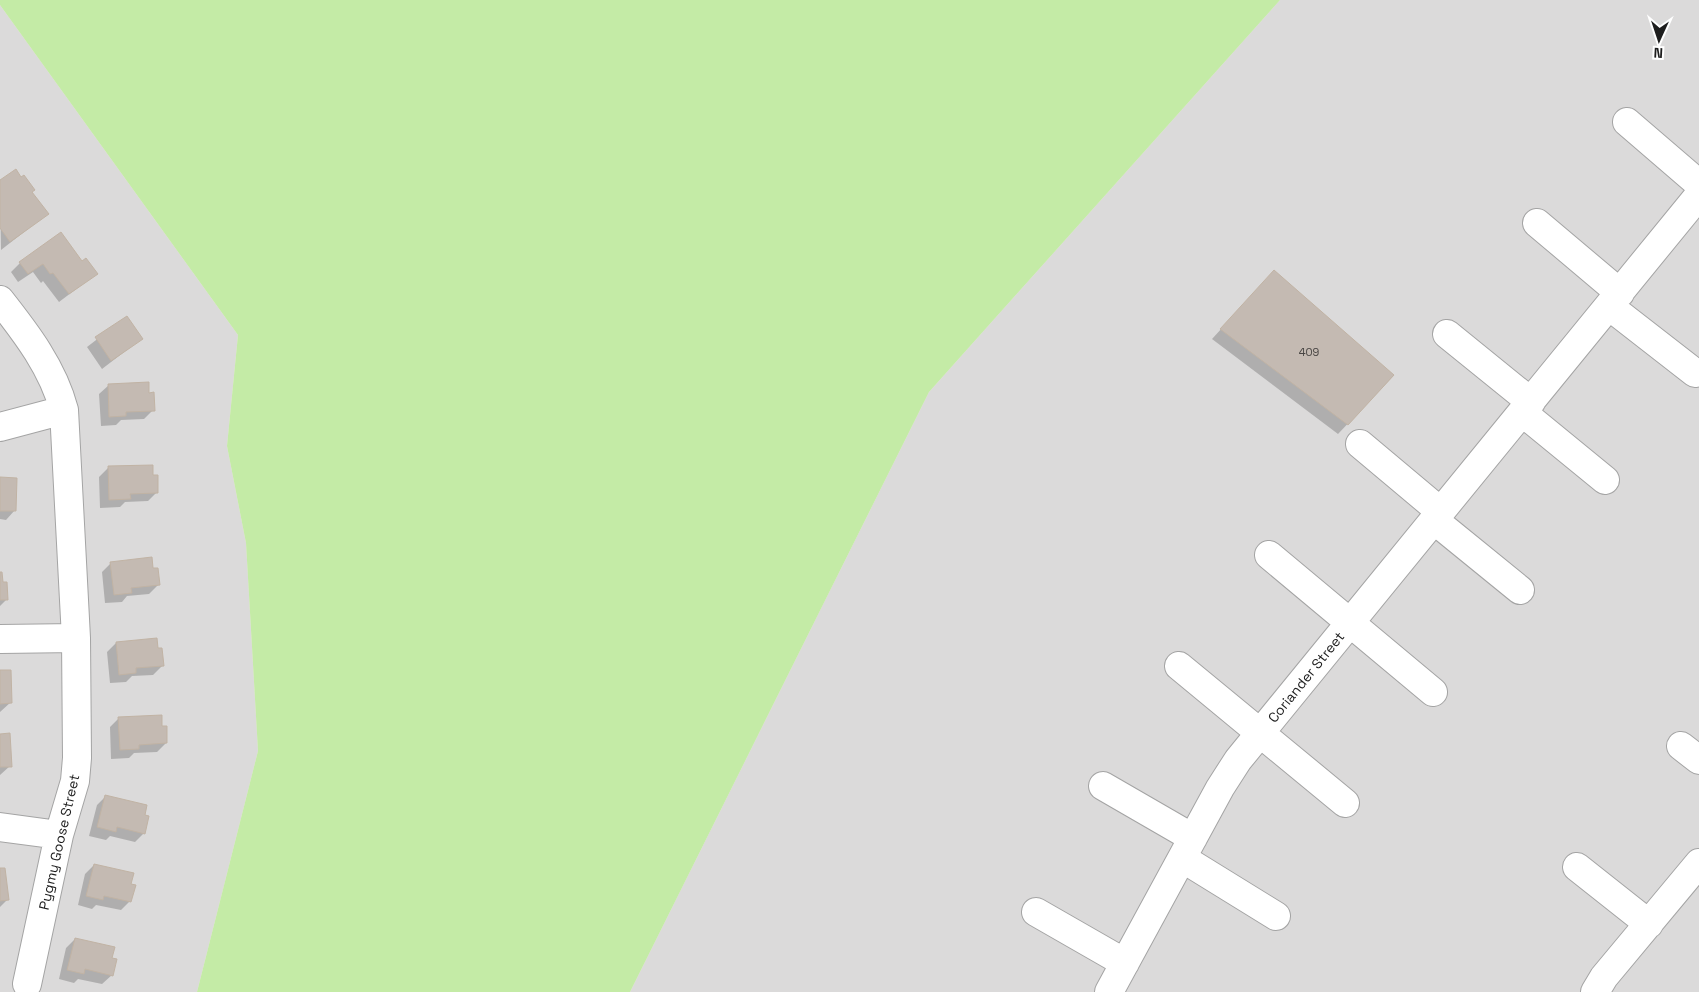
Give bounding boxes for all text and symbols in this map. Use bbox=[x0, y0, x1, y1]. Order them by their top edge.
north arrow bbox=[1634, 15, 1684, 65]
text: N bbox=[1653, 44, 1663, 62]
house number: 409 bbox=[1299, 345, 1320, 359]
street label: Coriander Street bbox=[1264, 628, 1348, 726]
street label: Pygmy Goose Street bbox=[35, 772, 83, 912]

